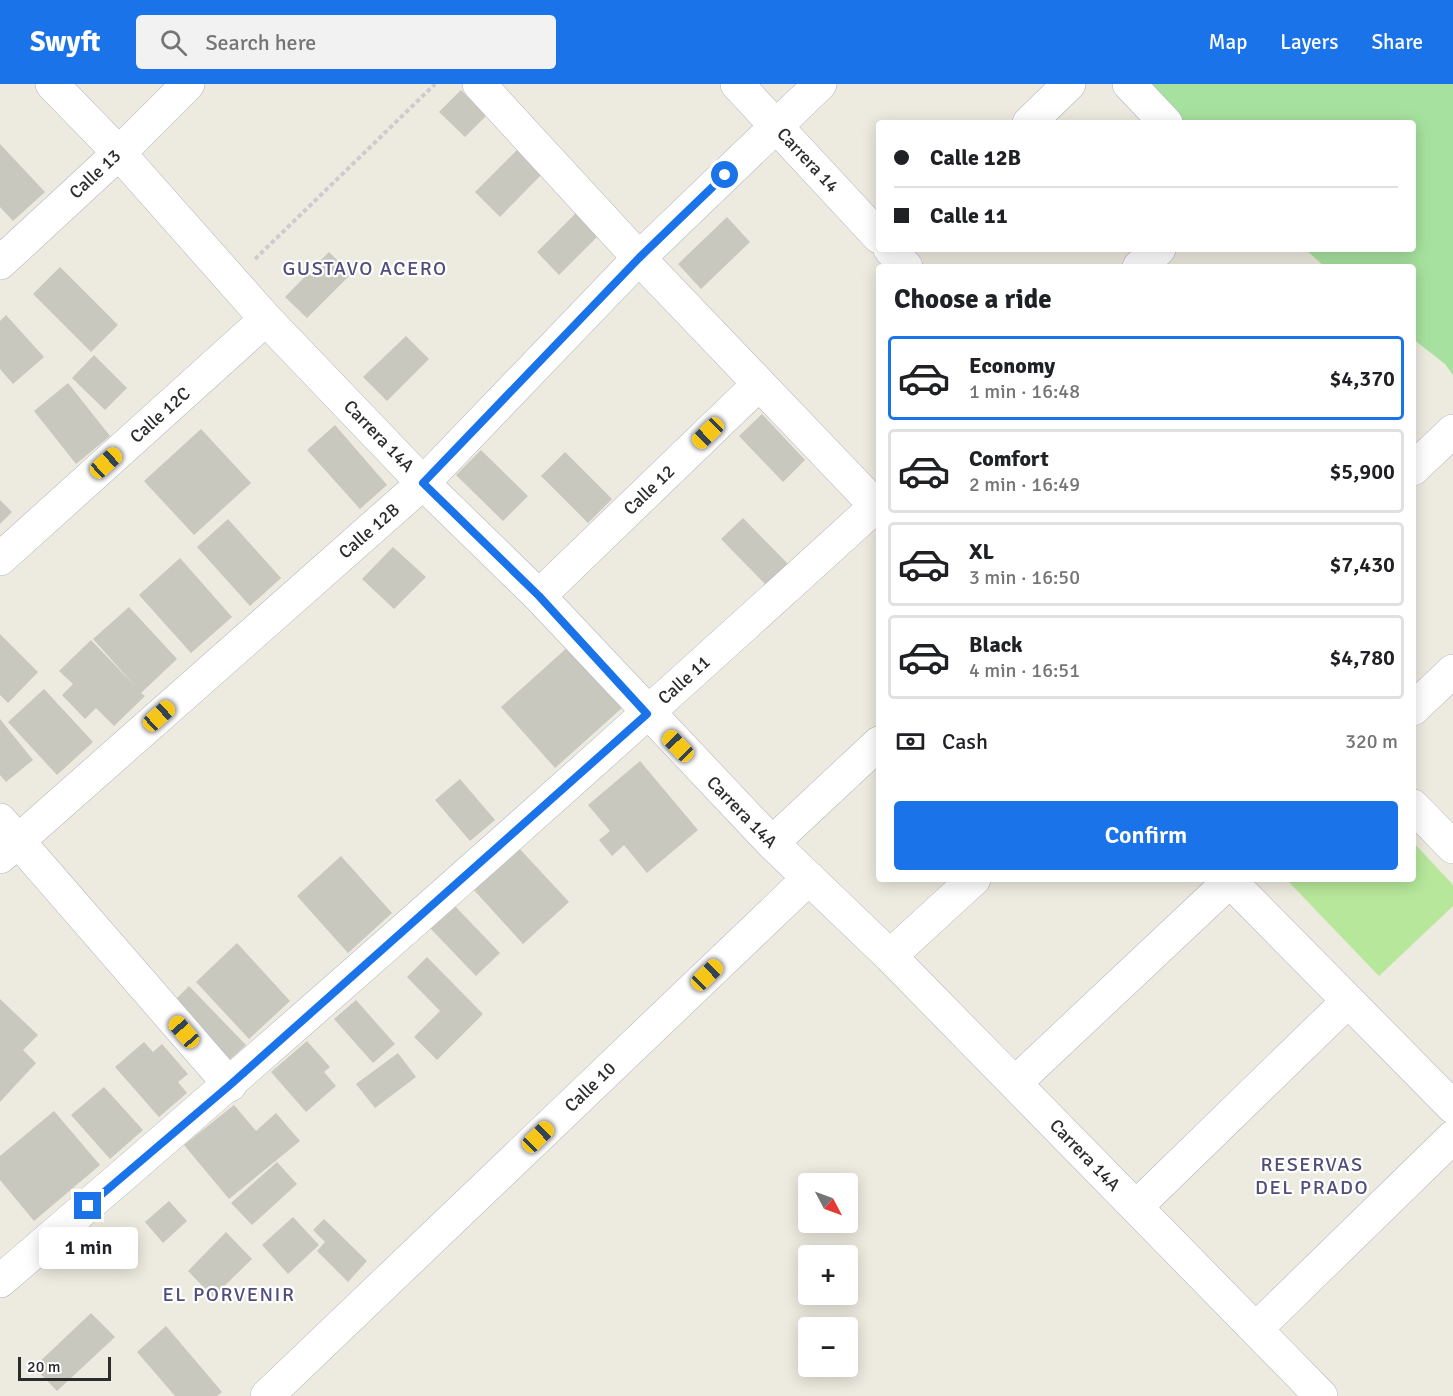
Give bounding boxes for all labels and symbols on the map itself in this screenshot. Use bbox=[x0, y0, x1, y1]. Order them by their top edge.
street label: Carrera 14 bbox=[772, 123, 844, 197]
street label: Calle 13 bbox=[65, 145, 125, 203]
route start bbox=[711, 161, 738, 188]
district label: GUSTAVO ACERO bbox=[282, 256, 448, 281]
street label: Calle 12C bbox=[125, 382, 195, 448]
street label: Carrera 14A bbox=[339, 395, 419, 477]
car bbox=[689, 414, 727, 452]
car bbox=[87, 444, 125, 482]
street label: Calle 12 bbox=[619, 460, 679, 520]
street label: Calle 12B bbox=[334, 499, 404, 563]
street label: Calle 11 bbox=[653, 651, 715, 709]
car bbox=[140, 697, 178, 735]
car bbox=[659, 727, 697, 765]
street label: Carrera 14A bbox=[702, 771, 782, 853]
car bbox=[688, 956, 726, 994]
car bbox=[165, 1013, 203, 1051]
street label: Calle 10 bbox=[560, 1057, 620, 1117]
street label: Carrera 14A bbox=[1045, 1114, 1125, 1196]
car bbox=[519, 1118, 557, 1156]
district label: RESERVAS DEL PRADO bbox=[1255, 1152, 1369, 1200]
north arrow bbox=[798, 1173, 858, 1233]
route end bbox=[74, 1192, 101, 1219]
callout: 1 min bbox=[38, 1227, 138, 1269]
district label: EL PORVENIR bbox=[163, 1282, 295, 1307]
scale bar bbox=[18, 1354, 111, 1382]

